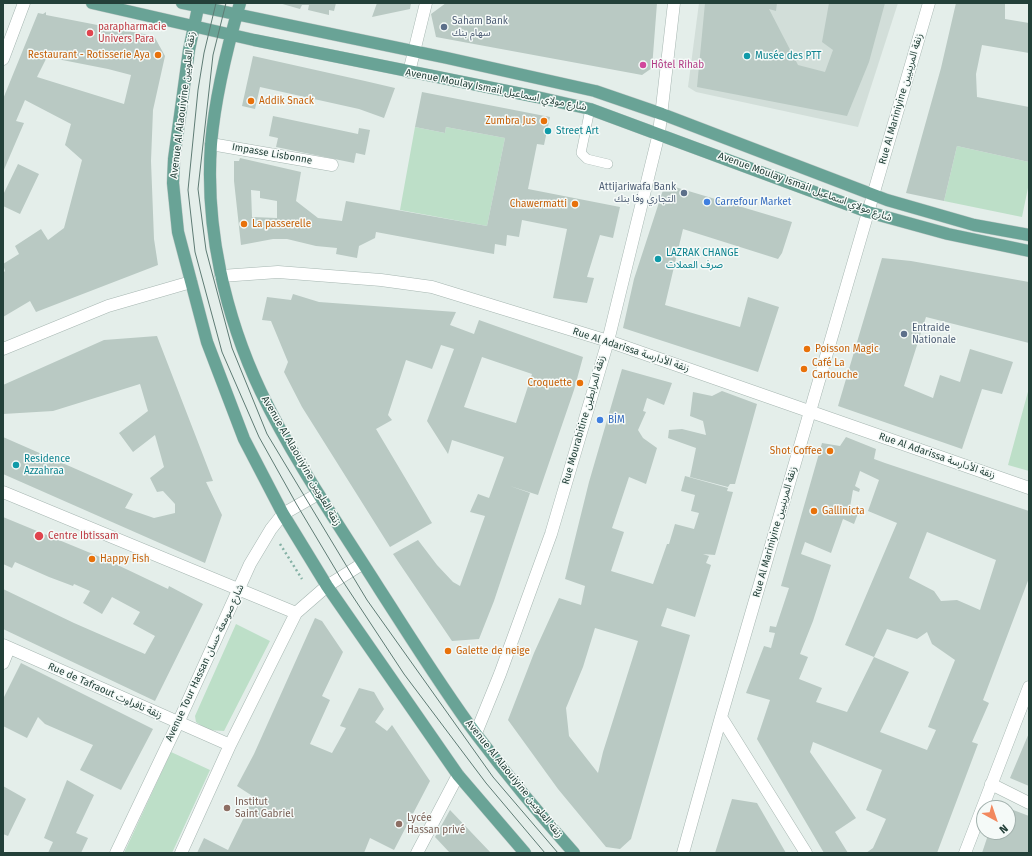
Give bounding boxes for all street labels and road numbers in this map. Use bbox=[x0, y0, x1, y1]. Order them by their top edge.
street label: Avenue Al Alaouiyine زنقة العلويين bbox=[168, 31, 198, 179]
street label: Rue Al Mariniyine زنقة المرينيين bbox=[877, 32, 925, 166]
street label: Avenue Moulay Ismail شارع مولاي اسماعيل bbox=[404, 67, 588, 113]
street label: Impasse Lisbonne bbox=[231, 141, 313, 167]
street label: Avenue Moulay Ismail شارع مولاي اسماعيل bbox=[716, 150, 894, 224]
street label: Rue Al Adarissa زنقة الأدارسة bbox=[571, 325, 691, 375]
street label: Rue Mourabitine زنقة المرابطين bbox=[560, 354, 608, 486]
street label: Avenue Al Alaouiyine زنقة العلويين bbox=[259, 394, 343, 528]
street label: Rue Al Adarissa زنقة الأدارسة bbox=[877, 430, 997, 482]
street label: Rue Al Mariniyine زنقة المرينيين bbox=[751, 465, 799, 599]
street label: Avenue Tour Hassan شارع صومعة حسان bbox=[163, 583, 247, 743]
street label: Rue de Tafraout زنقة تافراوت bbox=[46, 660, 164, 722]
street label: Avenue Al Alaouiyine زنقة العلويين bbox=[463, 718, 565, 840]

